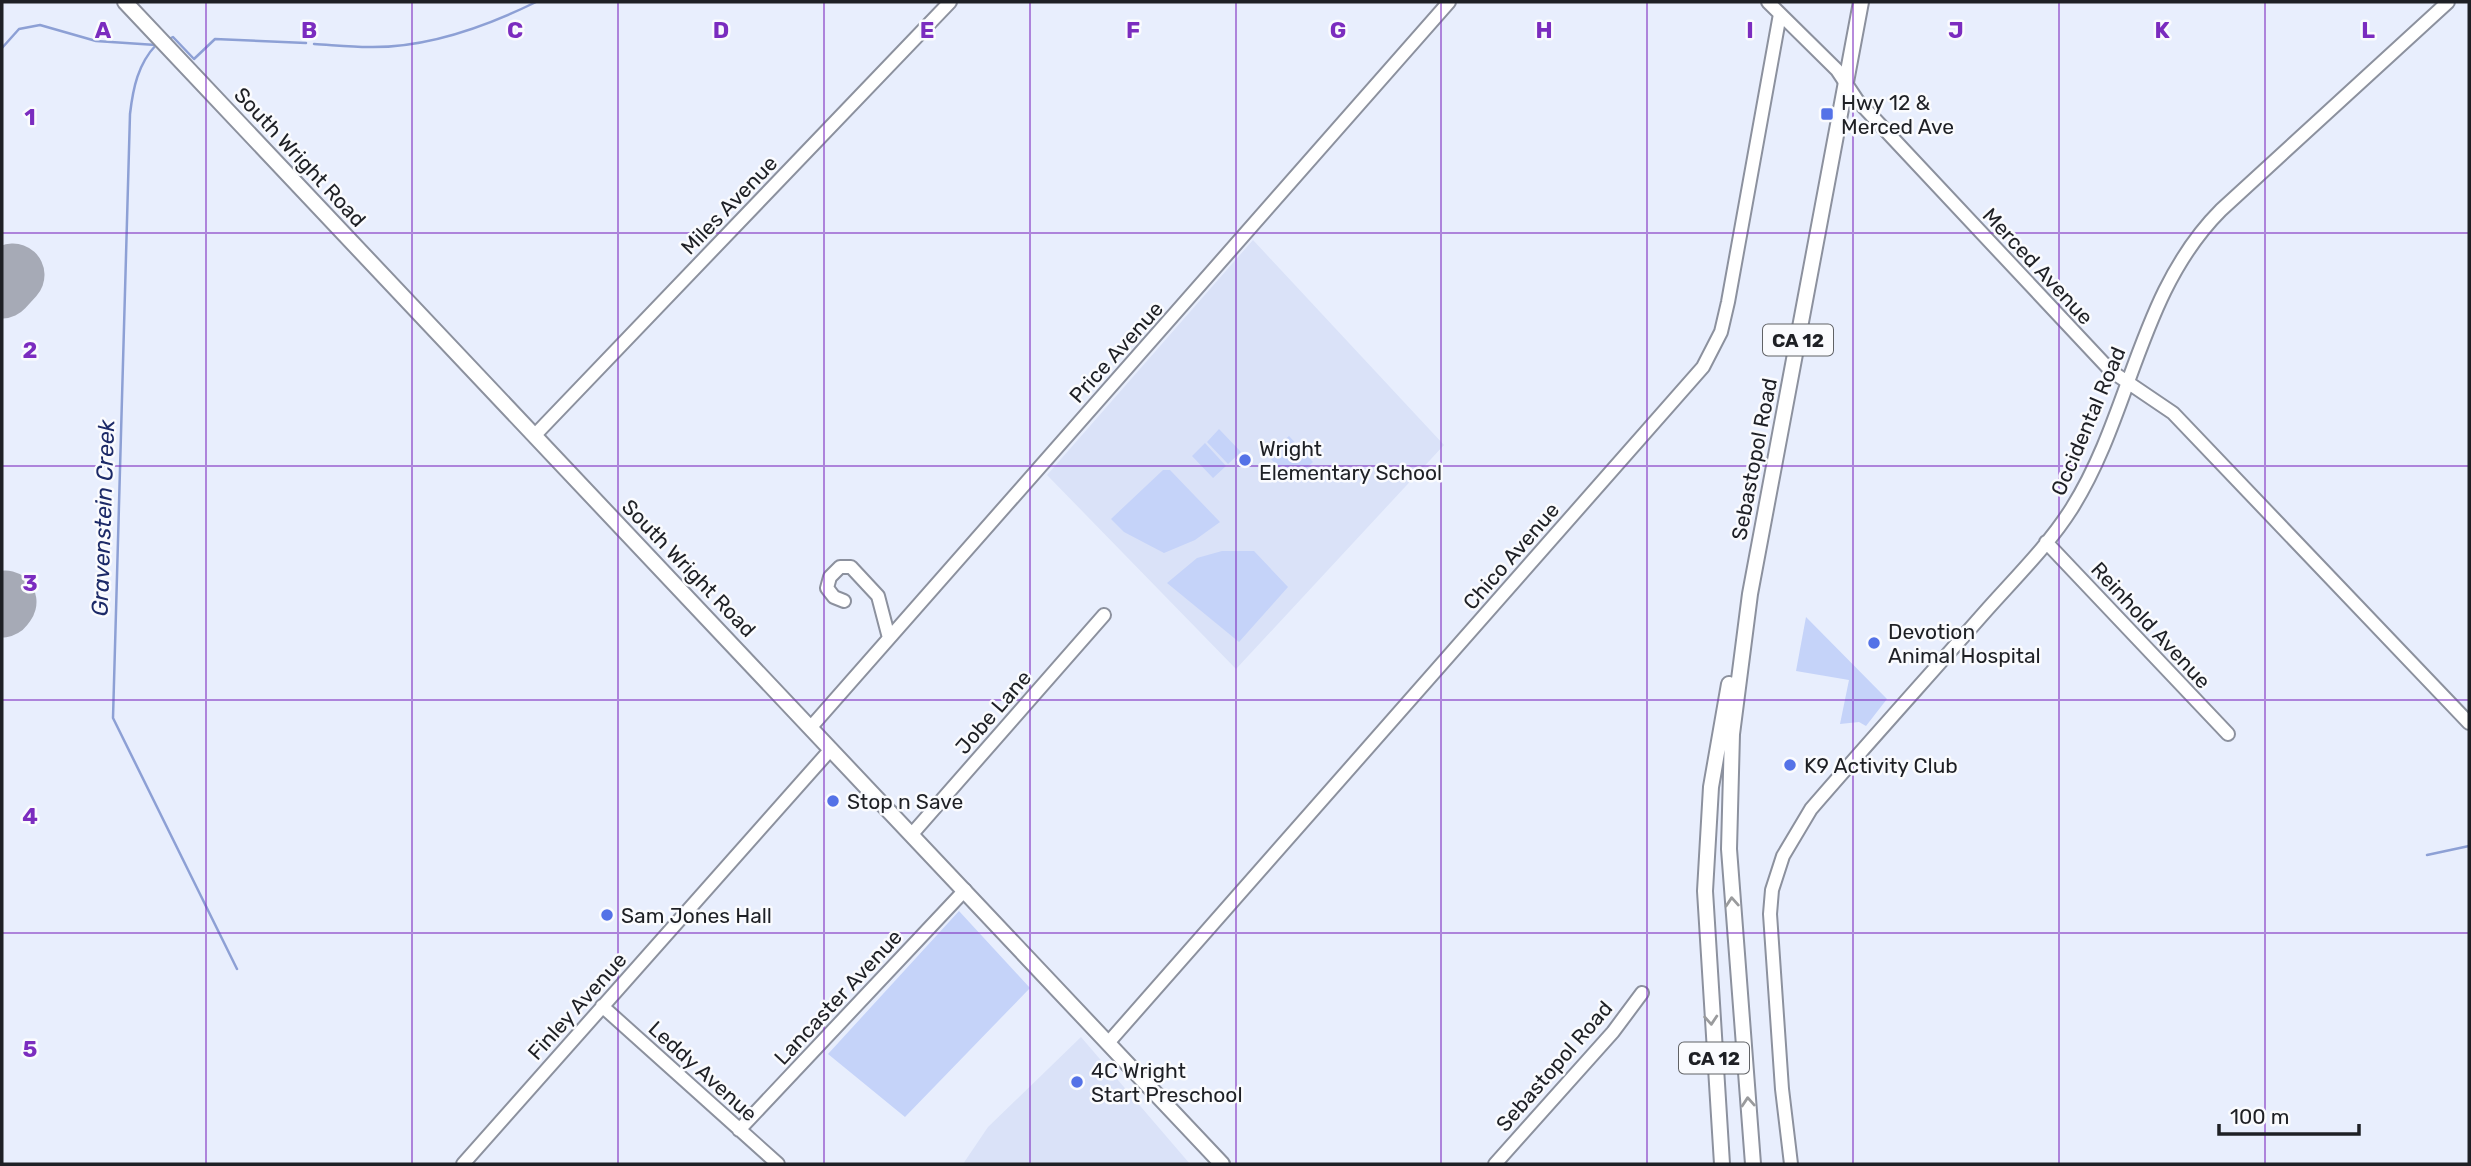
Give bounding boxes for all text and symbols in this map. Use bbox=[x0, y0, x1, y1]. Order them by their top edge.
text: A bbox=[95, 16, 112, 44]
text: B bbox=[301, 16, 317, 44]
text: C bbox=[507, 16, 523, 44]
text: D bbox=[713, 16, 729, 44]
text: E bbox=[920, 16, 934, 44]
text: F bbox=[1126, 16, 1140, 44]
text: G bbox=[1330, 16, 1346, 44]
text: H bbox=[1535, 16, 1553, 44]
text: I bbox=[1746, 16, 1754, 44]
text: J bbox=[1948, 16, 1964, 44]
text: K bbox=[2154, 16, 2170, 44]
text: L bbox=[2361, 16, 2375, 44]
street label: South Wright Road bbox=[229, 82, 371, 232]
place label: Hwy 12 & Merced Ave bbox=[1841, 90, 1954, 139]
text: 1 bbox=[24, 103, 36, 131]
marker: Hwy 12 & Merced Ave bbox=[1819, 106, 1835, 122]
street label: Miles Avenue bbox=[676, 150, 782, 260]
street label: Merced Avenue bbox=[1978, 203, 2098, 329]
street label: Price Avenue bbox=[1064, 296, 1168, 408]
road number: CA 12 bbox=[1763, 324, 1833, 356]
text: 2 bbox=[23, 336, 37, 364]
street label: Occidental Road bbox=[2045, 343, 2131, 499]
street label: Sebastopol Road bbox=[1726, 376, 1782, 542]
water label: Gravenstein Creek bbox=[86, 418, 120, 617]
place label: Wright Elementary School bbox=[1259, 436, 1442, 485]
marker: Wright Elementary School bbox=[1237, 452, 1253, 468]
street label: South Wright Road bbox=[617, 494, 761, 642]
street label: Chico Avenue bbox=[1458, 497, 1564, 615]
street label: Reinhold Avenue bbox=[2086, 557, 2216, 693]
text: 3 bbox=[22, 569, 38, 597]
place label: Devotion Animal Hospital bbox=[1888, 619, 2041, 668]
marker: Devotion Animal Hospital bbox=[1866, 635, 1882, 651]
street label: Jobe Lane bbox=[950, 665, 1036, 759]
place label: K9 Activity Club bbox=[1804, 753, 1958, 778]
marker: K9 Activity Club bbox=[1782, 757, 1798, 773]
place label: Stop n Save bbox=[847, 789, 963, 814]
marker: Stop n Save bbox=[825, 793, 841, 809]
text: 4 bbox=[22, 802, 38, 830]
one-way arrow bbox=[1725, 896, 1740, 907]
place label: Sam Jones Hall bbox=[621, 903, 772, 928]
marker: Sam Jones Hall bbox=[599, 907, 615, 923]
street label: Lancaster Avenue bbox=[769, 924, 907, 1070]
street label: Finley Avenue bbox=[522, 947, 632, 1065]
street label: Sebastopol Road bbox=[1491, 996, 1617, 1136]
one-way arrow bbox=[1704, 1014, 1719, 1025]
street label: Leddy Avenue bbox=[644, 1016, 762, 1126]
text: 5 bbox=[23, 1035, 38, 1063]
road number: CA 12 bbox=[1679, 1042, 1749, 1074]
place label: 4C Wright Start Preschool bbox=[1091, 1058, 1243, 1107]
marker: 4C Wright Start Preschool bbox=[1069, 1074, 1085, 1090]
scale bar bbox=[2219, 1092, 2359, 1136]
one-way arrow bbox=[1741, 1096, 1756, 1107]
text: 100 m bbox=[2230, 1104, 2289, 1129]

